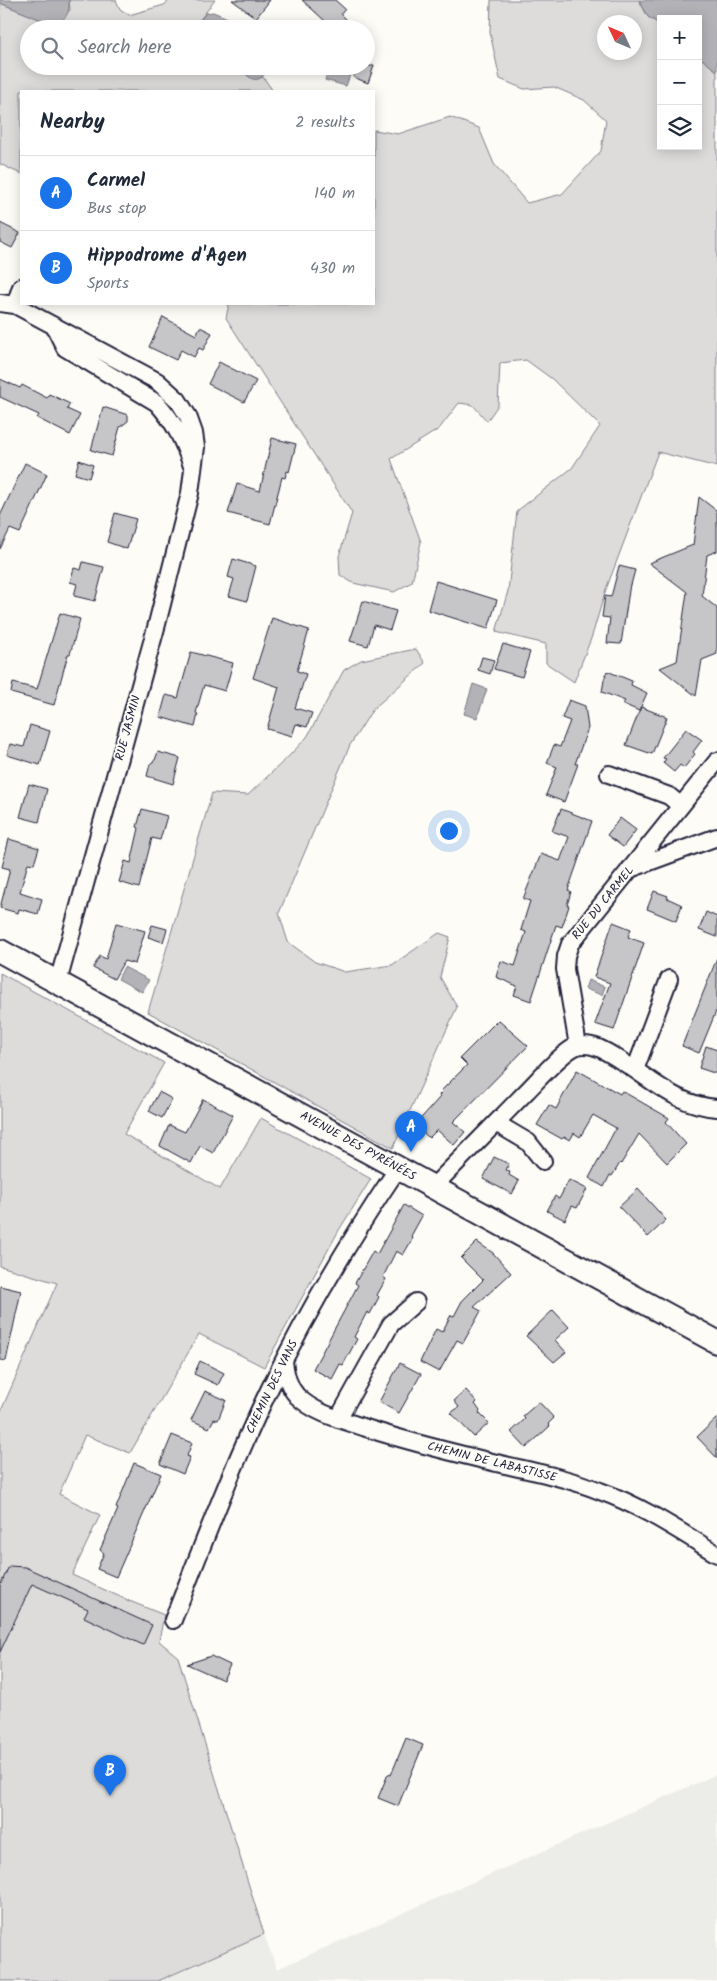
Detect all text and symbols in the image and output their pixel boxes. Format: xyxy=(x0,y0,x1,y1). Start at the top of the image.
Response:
north arrow xyxy=(597,15,642,60)
map controls xyxy=(657,15,702,150)
button: + xyxy=(657,15,702,60)
search box xyxy=(20,20,375,75)
text: Search here xyxy=(78,33,172,63)
icon: search xyxy=(38,34,66,62)
button: − xyxy=(657,60,702,105)
button: layers xyxy=(657,105,702,150)
text: Nearby xyxy=(40,106,105,139)
text: 2 results xyxy=(295,110,355,135)
text: Carmel xyxy=(87,166,145,196)
text: A xyxy=(51,181,61,206)
text: 140 m xyxy=(314,181,355,206)
text: Bus stop xyxy=(87,196,146,221)
text: Hippodrome d'Agen xyxy=(87,241,247,271)
text: B xyxy=(51,256,61,281)
text: 430 m xyxy=(310,256,355,281)
text: Sports xyxy=(87,271,129,296)
street label: RUE JASMIN xyxy=(110,693,146,763)
your location xyxy=(436,818,462,844)
street label: RUE DU CARMEL xyxy=(567,862,639,944)
street label: AVENUE DES PYRÉNÉES xyxy=(298,1108,418,1184)
pin: A xyxy=(395,1111,427,1152)
street label: CHEMIN DES VANS xyxy=(241,1336,303,1437)
street label: CHEMIN DE LABASTISSE xyxy=(425,1437,560,1488)
pin: B xyxy=(94,1755,126,1796)

